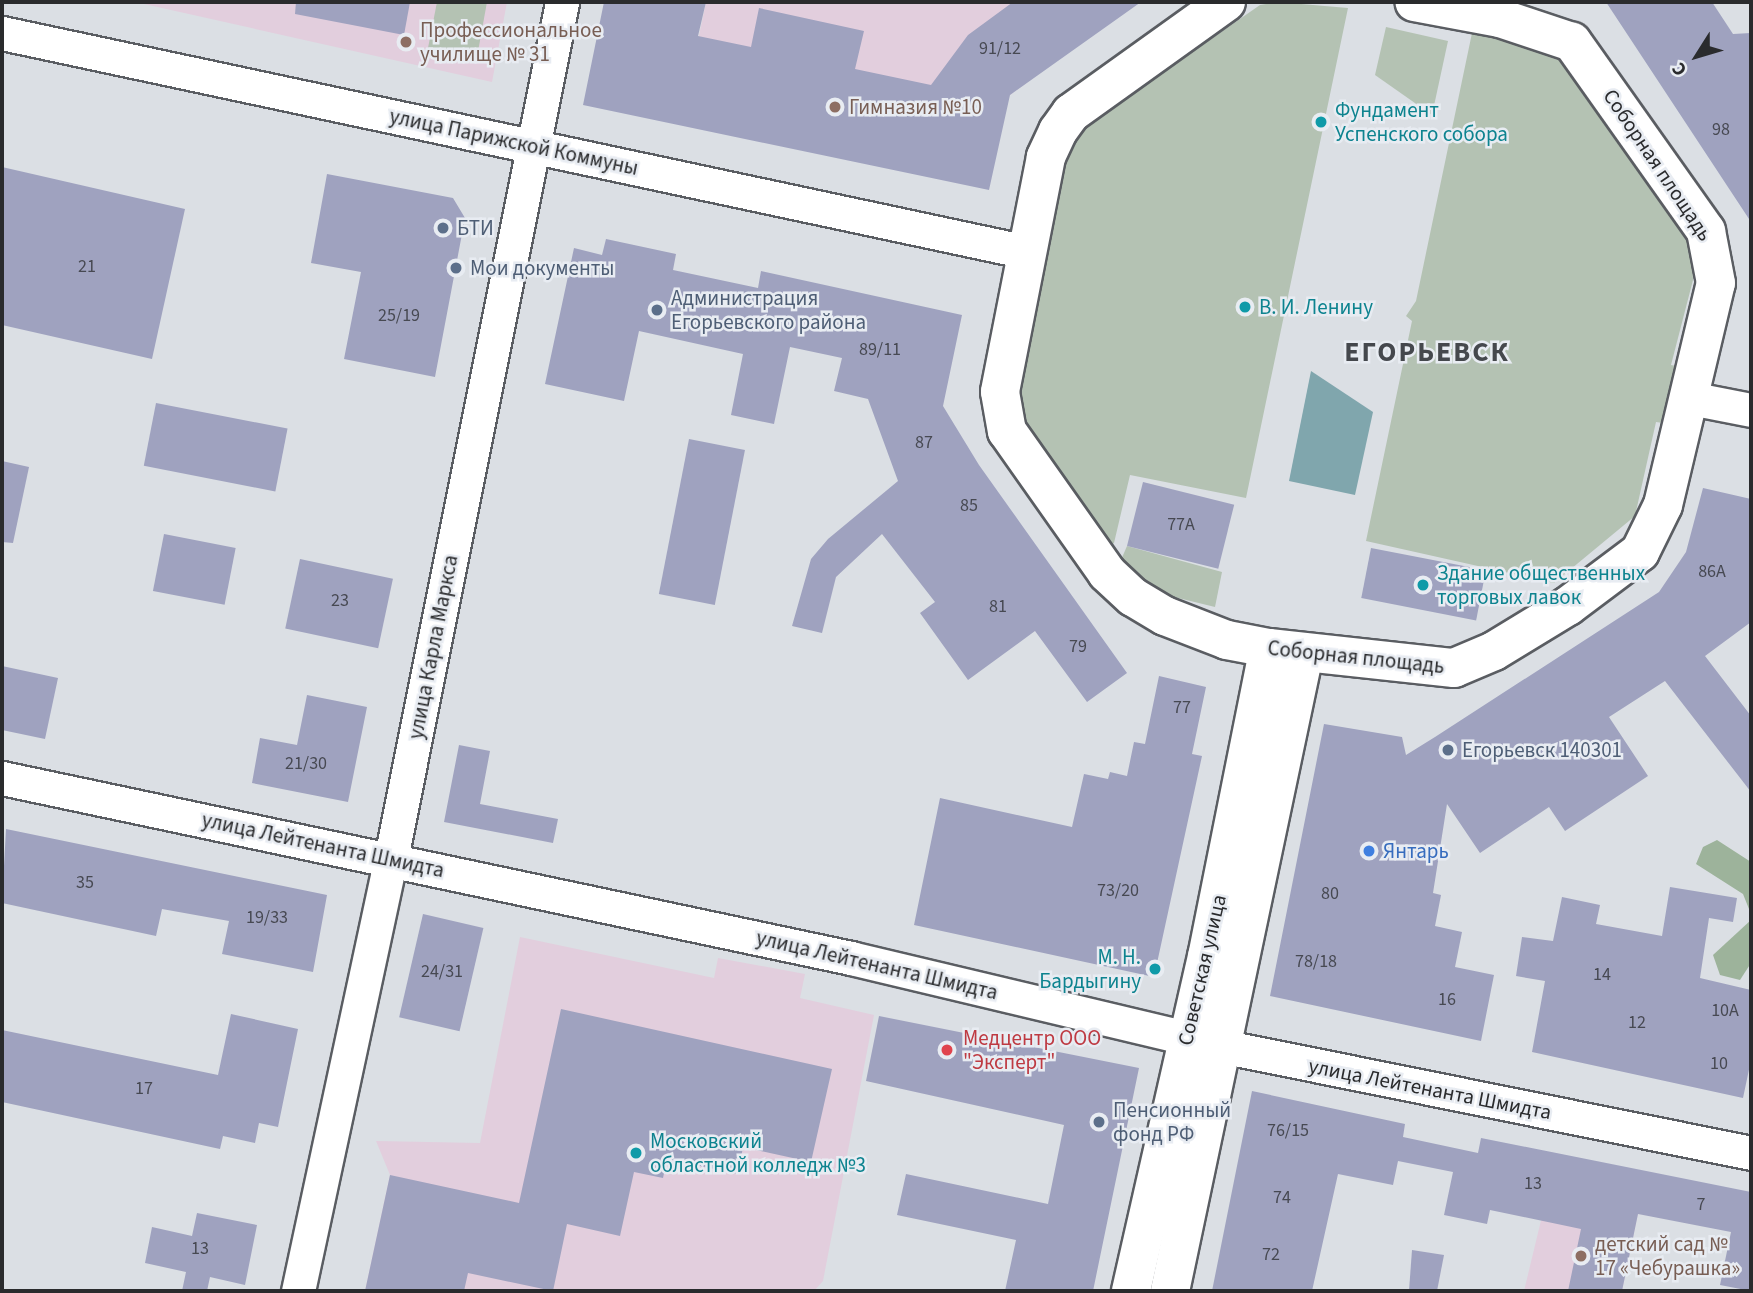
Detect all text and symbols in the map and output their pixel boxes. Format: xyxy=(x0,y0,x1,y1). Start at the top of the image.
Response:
place label: Профессиональное училище № 31 xyxy=(420,17,602,67)
north arrow xyxy=(1662,21,1732,91)
marker: Профессиональное училище № 31 xyxy=(398,34,414,50)
house number: 91/12 xyxy=(979,38,1021,60)
text: С xyxy=(1666,56,1694,81)
street label: Соборная площадь xyxy=(1598,84,1718,246)
place label: Гимназия №10 xyxy=(849,94,982,120)
place label: Фундамент Успенского собора xyxy=(1335,97,1508,147)
marker: Гимназия №10 xyxy=(827,99,843,115)
street label: улица Парижской Коммуны xyxy=(387,103,641,181)
marker: Фундамент Успенского собора xyxy=(1313,114,1329,130)
house number: 98 xyxy=(1712,119,1730,141)
place label: БТИ xyxy=(457,215,494,241)
marker: БТИ xyxy=(435,220,451,236)
place label: Мои документы xyxy=(470,255,615,281)
house number: 21 xyxy=(78,256,96,278)
marker: Мои документы xyxy=(448,260,464,276)
place label: Администрация Егорьевского района xyxy=(671,285,866,335)
place label: В. И. Ленину xyxy=(1259,294,1373,320)
marker: В. И. Ленину xyxy=(1237,299,1253,315)
marker: Администрация Егорьевского района xyxy=(649,302,665,318)
house number: 25/19 xyxy=(378,305,420,327)
district label: ЕГОРЬЕВСК xyxy=(1345,335,1509,369)
house number: 89/11 xyxy=(859,339,901,361)
house number: 87 xyxy=(915,432,933,454)
house number: 85 xyxy=(960,495,978,517)
house number: 77А xyxy=(1167,514,1195,536)
street label: улица Карла Маркса xyxy=(403,553,463,741)
place label: Здание общественных торговых лавок xyxy=(1437,560,1645,610)
house number: 86А xyxy=(1698,561,1726,583)
marker: Здание общественных торговых лавок xyxy=(1415,577,1431,593)
house number: 23 xyxy=(331,590,349,612)
house number: 81 xyxy=(989,596,1007,618)
street label: Соборная площадь xyxy=(1266,635,1446,679)
house number: 79 xyxy=(1069,636,1087,658)
house number: 77 xyxy=(1173,697,1191,719)
place label: Егорьевск 140301 xyxy=(1462,737,1622,763)
marker: Егорьевск 140301 xyxy=(1440,742,1456,758)
house number: 21/30 xyxy=(285,753,327,775)
street label: улица Лейтенанта Шмидта xyxy=(200,807,446,883)
place label: Янтарь xyxy=(1383,838,1449,864)
marker: Янтарь xyxy=(1361,843,1377,859)
house number: 35 xyxy=(76,872,94,894)
house number: 73/20 xyxy=(1097,880,1139,902)
house number: 80 xyxy=(1321,883,1339,905)
street label: Советская улица xyxy=(1172,892,1232,1048)
house number: 19/33 xyxy=(246,907,288,929)
street label: улица Лейтенанта Шмидта xyxy=(754,925,1000,1005)
place label: М. Н. Бардыгину xyxy=(1039,944,1141,994)
house number: 78/18 xyxy=(1295,951,1337,973)
house number: 24/31 xyxy=(421,961,463,983)
marker: М. Н. Бардыгину xyxy=(1147,961,1163,977)
house number: 14 xyxy=(1593,964,1611,986)
house number: 16 xyxy=(1438,989,1456,1011)
house number: 10А xyxy=(1711,1000,1739,1022)
house number: 12 xyxy=(1628,1012,1646,1034)
place label: Медцентр ООО "Эксперт" xyxy=(963,1025,1101,1075)
marker: Медцентр ООО "Эксперт" xyxy=(937,1040,957,1060)
street label: улица Лейтенанта Шмидта xyxy=(1306,1053,1554,1125)
house number: 10 xyxy=(1710,1053,1728,1075)
house number: 17 xyxy=(135,1078,153,1100)
place label: Пенсионный фонд РФ xyxy=(1113,1097,1231,1147)
marker: Пенсионный фонд РФ xyxy=(1091,1114,1107,1130)
house number: 76/15 xyxy=(1267,1120,1309,1142)
place label: Московский областной колледж №3 xyxy=(650,1128,866,1178)
marker: Московский областной колледж №3 xyxy=(628,1145,644,1161)
house number: 13 xyxy=(1524,1173,1542,1195)
house number: 74 xyxy=(1273,1187,1291,1209)
house number: 7 xyxy=(1697,1194,1705,1216)
place label: детский сад № 17 «Чебурашка» xyxy=(1595,1231,1740,1281)
house number: 13 xyxy=(191,1238,209,1260)
house number: 72 xyxy=(1262,1244,1280,1266)
marker: детский сад № 17 «Чебурашка» xyxy=(1573,1248,1589,1264)

